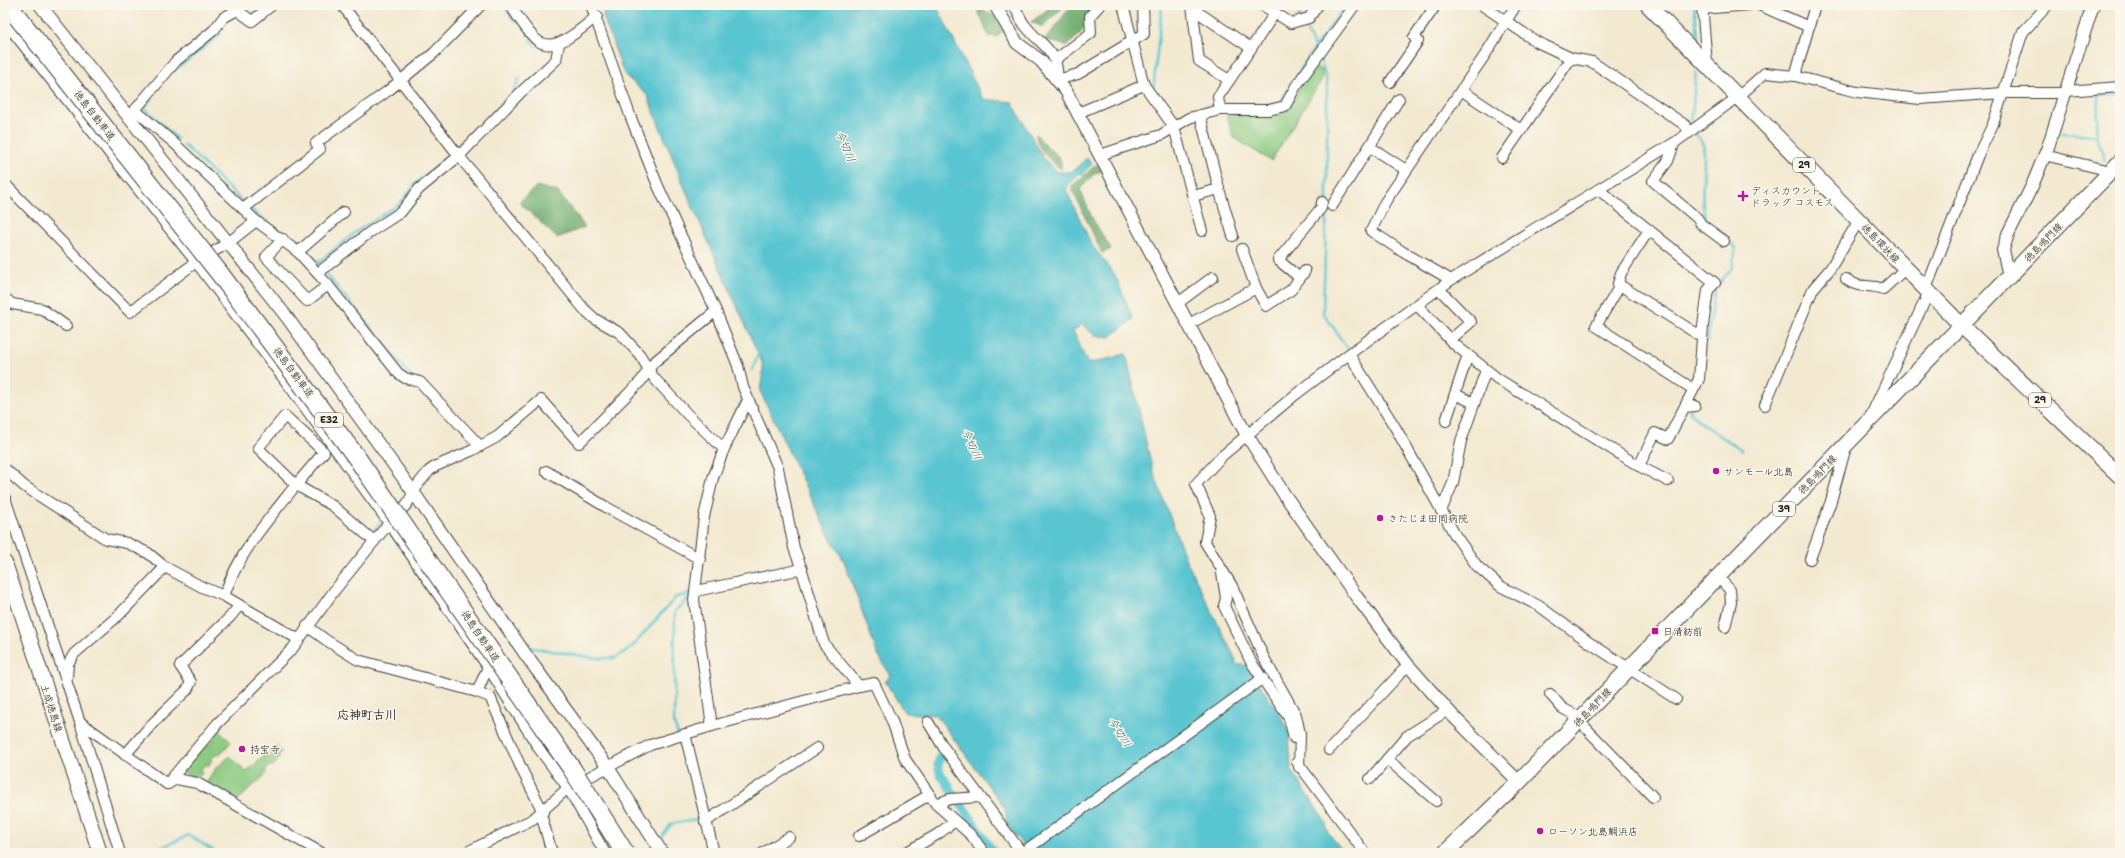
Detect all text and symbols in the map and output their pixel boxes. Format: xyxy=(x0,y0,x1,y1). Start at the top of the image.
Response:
street label: 徳島自動車道 xyxy=(71,88,118,143)
water label: 今切川 xyxy=(832,128,859,164)
road number: 29 xyxy=(1793,158,1815,172)
place label: ディスカウント ドラッグ コスモス xyxy=(1751,184,1834,209)
marker: ディスカウント ドラッグ コスモス xyxy=(1738,191,1748,201)
street label: 徳島鳴門線 xyxy=(2021,220,2065,265)
street label: 徳島環状線 xyxy=(1859,221,1903,266)
street label: 徳島自動車道 xyxy=(270,344,317,400)
road number: 29 xyxy=(2029,393,2051,407)
road number: E32 xyxy=(315,413,343,427)
water label: 今切川 xyxy=(958,426,985,462)
street label: 徳島鳴門線 xyxy=(1795,452,1839,497)
place label: サンモール北島 xyxy=(1724,465,1793,478)
marker: サンモール北島 xyxy=(1711,466,1721,476)
road number: 39 xyxy=(1773,502,1795,516)
place label: きたじま田岡病院 xyxy=(1388,512,1468,525)
marker: きたじま田岡病院 xyxy=(1375,513,1385,523)
street label: 徳島自動車道 xyxy=(458,608,503,665)
place label: 日清紡前 xyxy=(1663,625,1703,638)
marker: 日清紡前 xyxy=(1650,626,1660,636)
street label: 土成徳島線 xyxy=(38,682,65,734)
street label: 徳島鳴門線 xyxy=(1570,685,1614,730)
district label: 応神町古川 xyxy=(337,707,397,723)
water label: 今切川 xyxy=(1104,714,1135,750)
place label: 持宝寺 xyxy=(250,743,280,756)
marker: 持宝寺 xyxy=(237,744,247,754)
place label: ローソン北島鯛浜店 xyxy=(1548,825,1638,838)
marker: ローソン北島鯛浜店 xyxy=(1535,826,1545,836)

